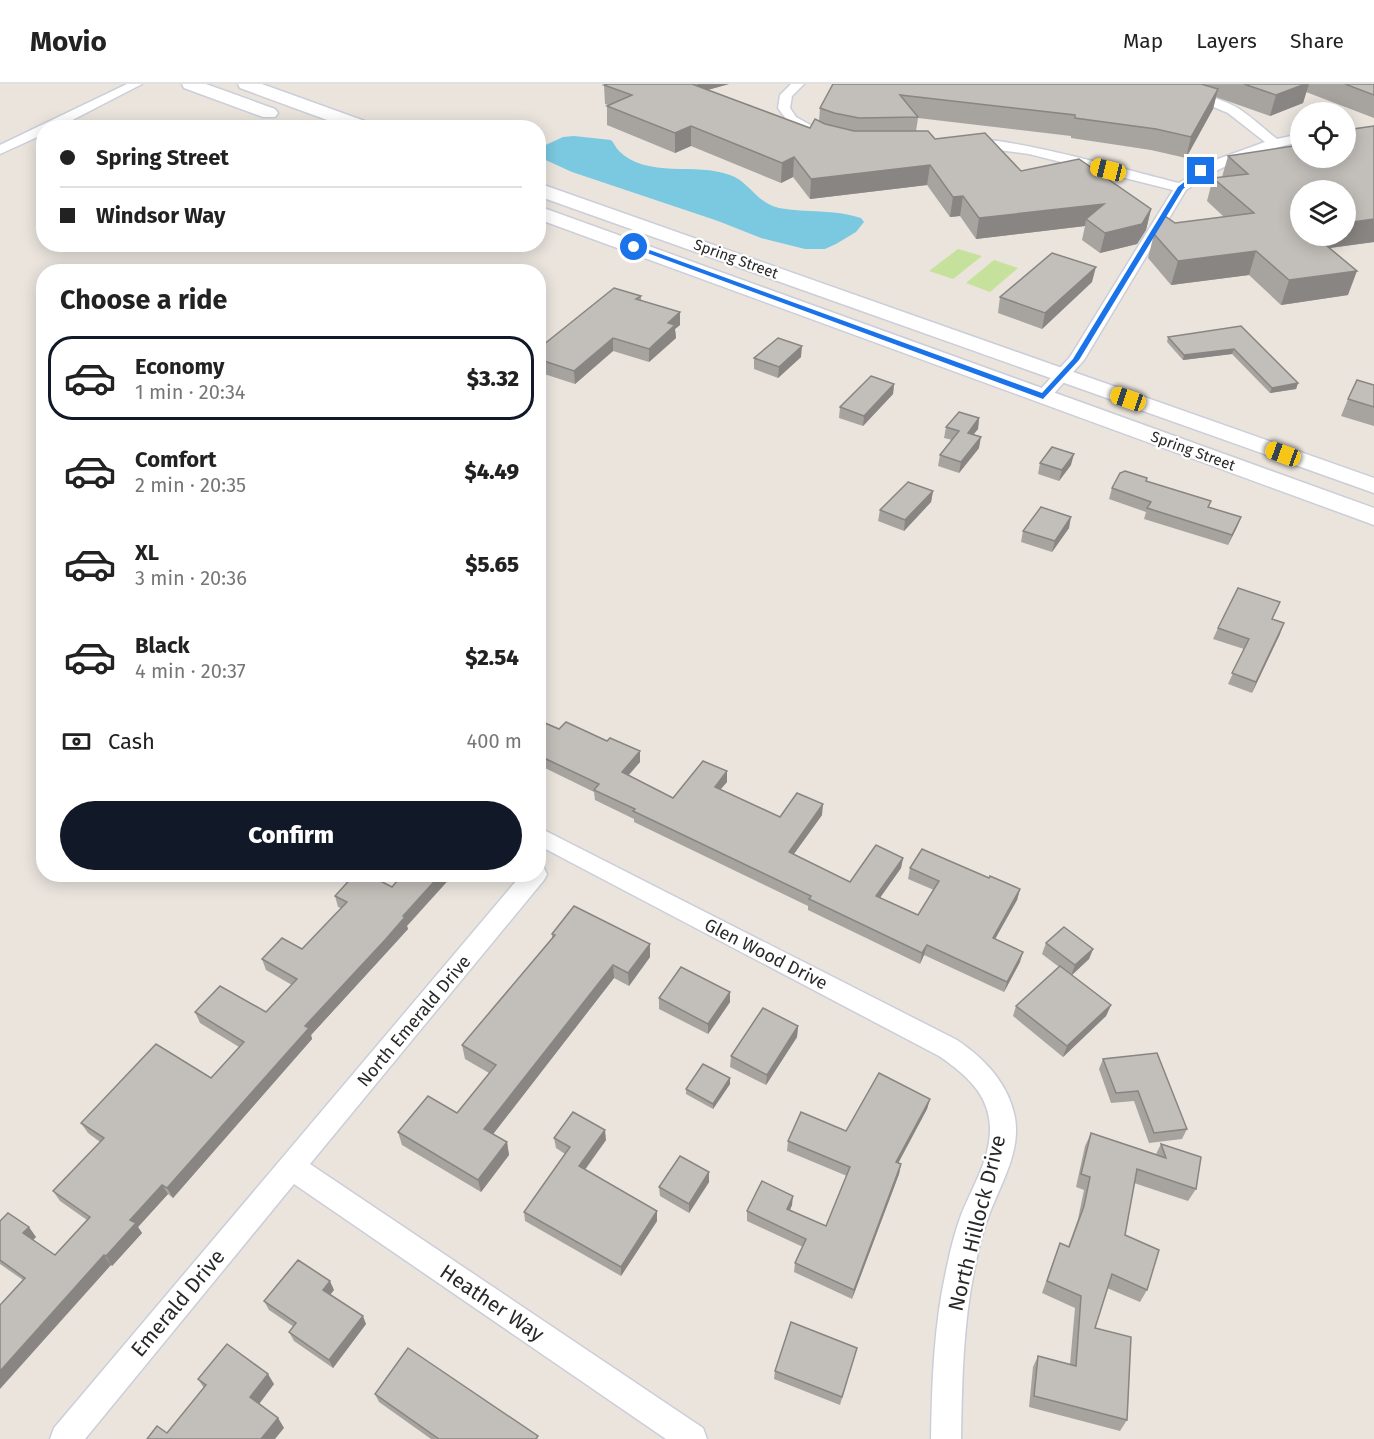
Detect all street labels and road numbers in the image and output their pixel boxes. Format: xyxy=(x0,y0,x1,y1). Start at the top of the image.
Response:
street label: Spring Street xyxy=(691,235,781,283)
street label: Spring Street xyxy=(1148,427,1238,475)
street label: Glen Wood Drive xyxy=(701,914,831,994)
street label: North Emerald Drive xyxy=(353,951,475,1091)
street label: North Hillock Drive xyxy=(943,1132,1011,1314)
street label: Emerald Drive xyxy=(125,1244,231,1362)
street label: Heather Way xyxy=(435,1259,550,1348)

